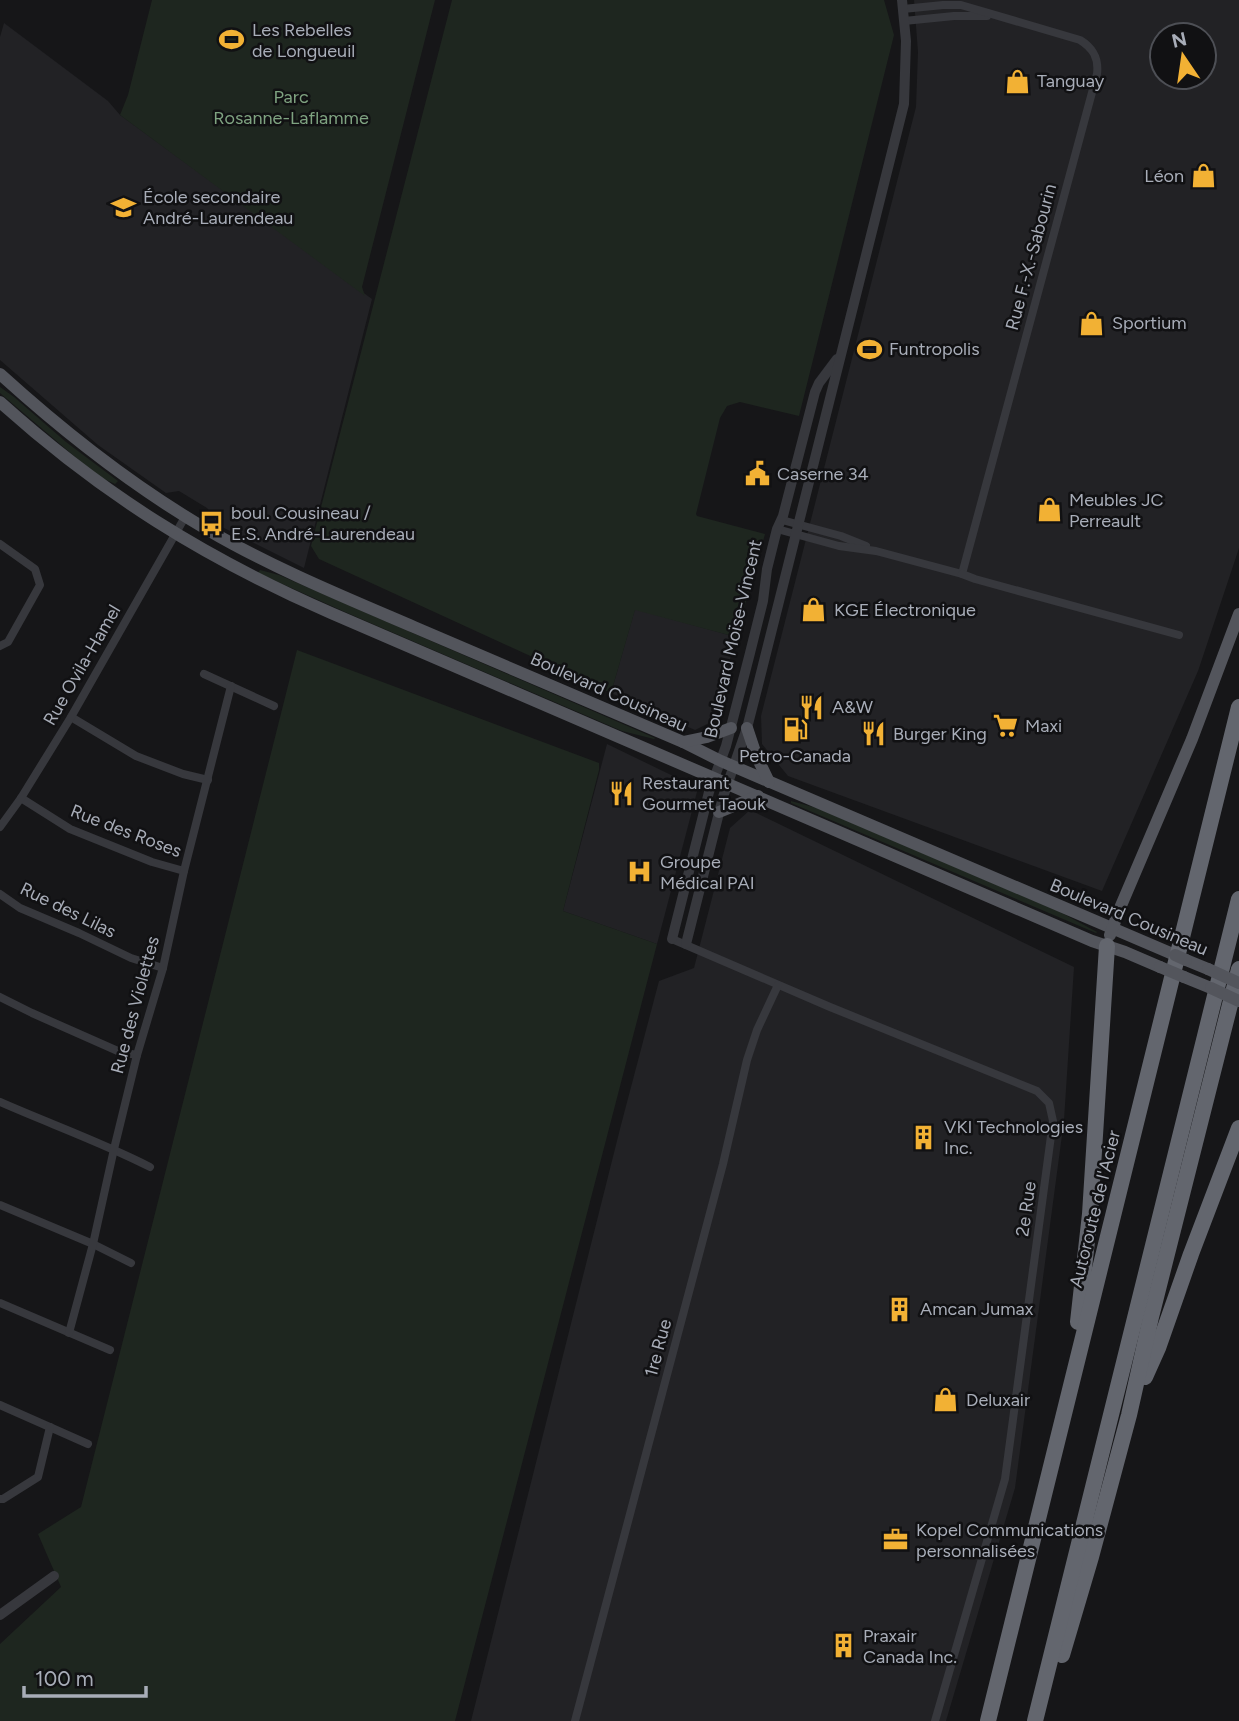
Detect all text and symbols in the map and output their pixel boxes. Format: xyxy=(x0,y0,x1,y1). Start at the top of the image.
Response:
place label: Les Rebelles de Longueuil xyxy=(252,19,355,62)
north arrow xyxy=(1148,21,1218,91)
sports icon: Les Rebelles de Longueuil xyxy=(218,26,246,54)
text: N xyxy=(1170,27,1189,53)
shop icon: Tanguay xyxy=(1003,67,1031,95)
place label: Tanguay xyxy=(1037,70,1105,92)
park label: Parc Rosanne-Laflamme xyxy=(213,86,369,129)
shop icon: Léon xyxy=(1190,162,1218,190)
place label: Léon xyxy=(1144,165,1184,187)
street label: Rue F.-X.-Sabourin xyxy=(1001,181,1061,333)
place label: École secondaire André-Laurendeau xyxy=(143,186,293,229)
school or university icon: École secondaire André-Laurendeau xyxy=(109,193,137,221)
shop icon: Sportium xyxy=(1078,309,1106,337)
place label: Sportium xyxy=(1112,312,1187,334)
sports icon: Funtropolis xyxy=(855,335,883,363)
place label: Funtropolis xyxy=(889,338,980,360)
public building icon: Caserne 34 xyxy=(743,460,771,488)
place label: Caserne 34 xyxy=(777,463,869,485)
place label: Meubles JC Perreault xyxy=(1069,489,1164,532)
shop icon: Meubles JC Perreault xyxy=(1035,496,1063,524)
place label: boul. Cousineau / E.S. André-Laurendeau xyxy=(231,502,415,545)
bus stop icon: boul. Cousineau / E.S. André-Laurendeau xyxy=(197,509,225,537)
street label: Boulevard Moïse-Vincent xyxy=(699,537,767,740)
shop icon: KGE Électronique xyxy=(800,596,828,624)
place label: KGE Électronique xyxy=(834,599,976,621)
street label: Rue Ovila-Hamel xyxy=(39,601,125,729)
street label: Boulevard Cousineau xyxy=(527,647,691,737)
restaurant icon: A&W xyxy=(798,693,826,721)
place label: A&W xyxy=(832,696,874,718)
supermarket icon: Maxi xyxy=(991,712,1019,740)
fuel station icon: Petro-Canada xyxy=(781,715,809,743)
place label: Maxi xyxy=(1025,715,1062,737)
restaurant icon: Burger King xyxy=(859,720,887,748)
place label: Burger King xyxy=(893,723,987,745)
place label: Petro-Canada xyxy=(739,745,851,767)
place label: Restaurant Gourmet Taouk xyxy=(642,772,766,815)
restaurant icon: Restaurant Gourmet Taouk xyxy=(608,779,636,807)
street label: Rue des Roses xyxy=(67,800,185,862)
place label: Groupe Médical PAI xyxy=(660,851,755,894)
hospital icon: Groupe Médical PAI xyxy=(626,858,654,886)
street label: Boulevard Cousineau xyxy=(1047,874,1211,960)
street label: Rue des Lilas xyxy=(17,877,119,943)
street label: Rue des Violettes xyxy=(106,934,164,1076)
place label: VKI Technologies Inc. xyxy=(944,1116,1083,1159)
building icon: VKI Technologies Inc. xyxy=(910,1123,938,1151)
street label: Autoroute de l'Acier xyxy=(1065,1128,1125,1290)
street label: 2e Rue xyxy=(1011,1180,1041,1238)
building icon: Amcan Jumax xyxy=(886,1295,914,1323)
place label: Amcan Jumax xyxy=(920,1298,1034,1320)
street label: 1re Rue xyxy=(640,1317,676,1379)
shop icon: Deluxair xyxy=(932,1386,960,1414)
place label: Deluxair xyxy=(966,1389,1030,1411)
place label: Kopel Communications personnalisées xyxy=(916,1519,1103,1562)
office icon: Kopel Communications personnalisées xyxy=(882,1526,910,1554)
place label: Praxair Canada Inc. xyxy=(863,1625,957,1668)
building icon: Praxair Canada Inc. xyxy=(829,1632,857,1660)
scale bar xyxy=(24,1654,147,1698)
text: 100 m xyxy=(35,1666,94,1691)

